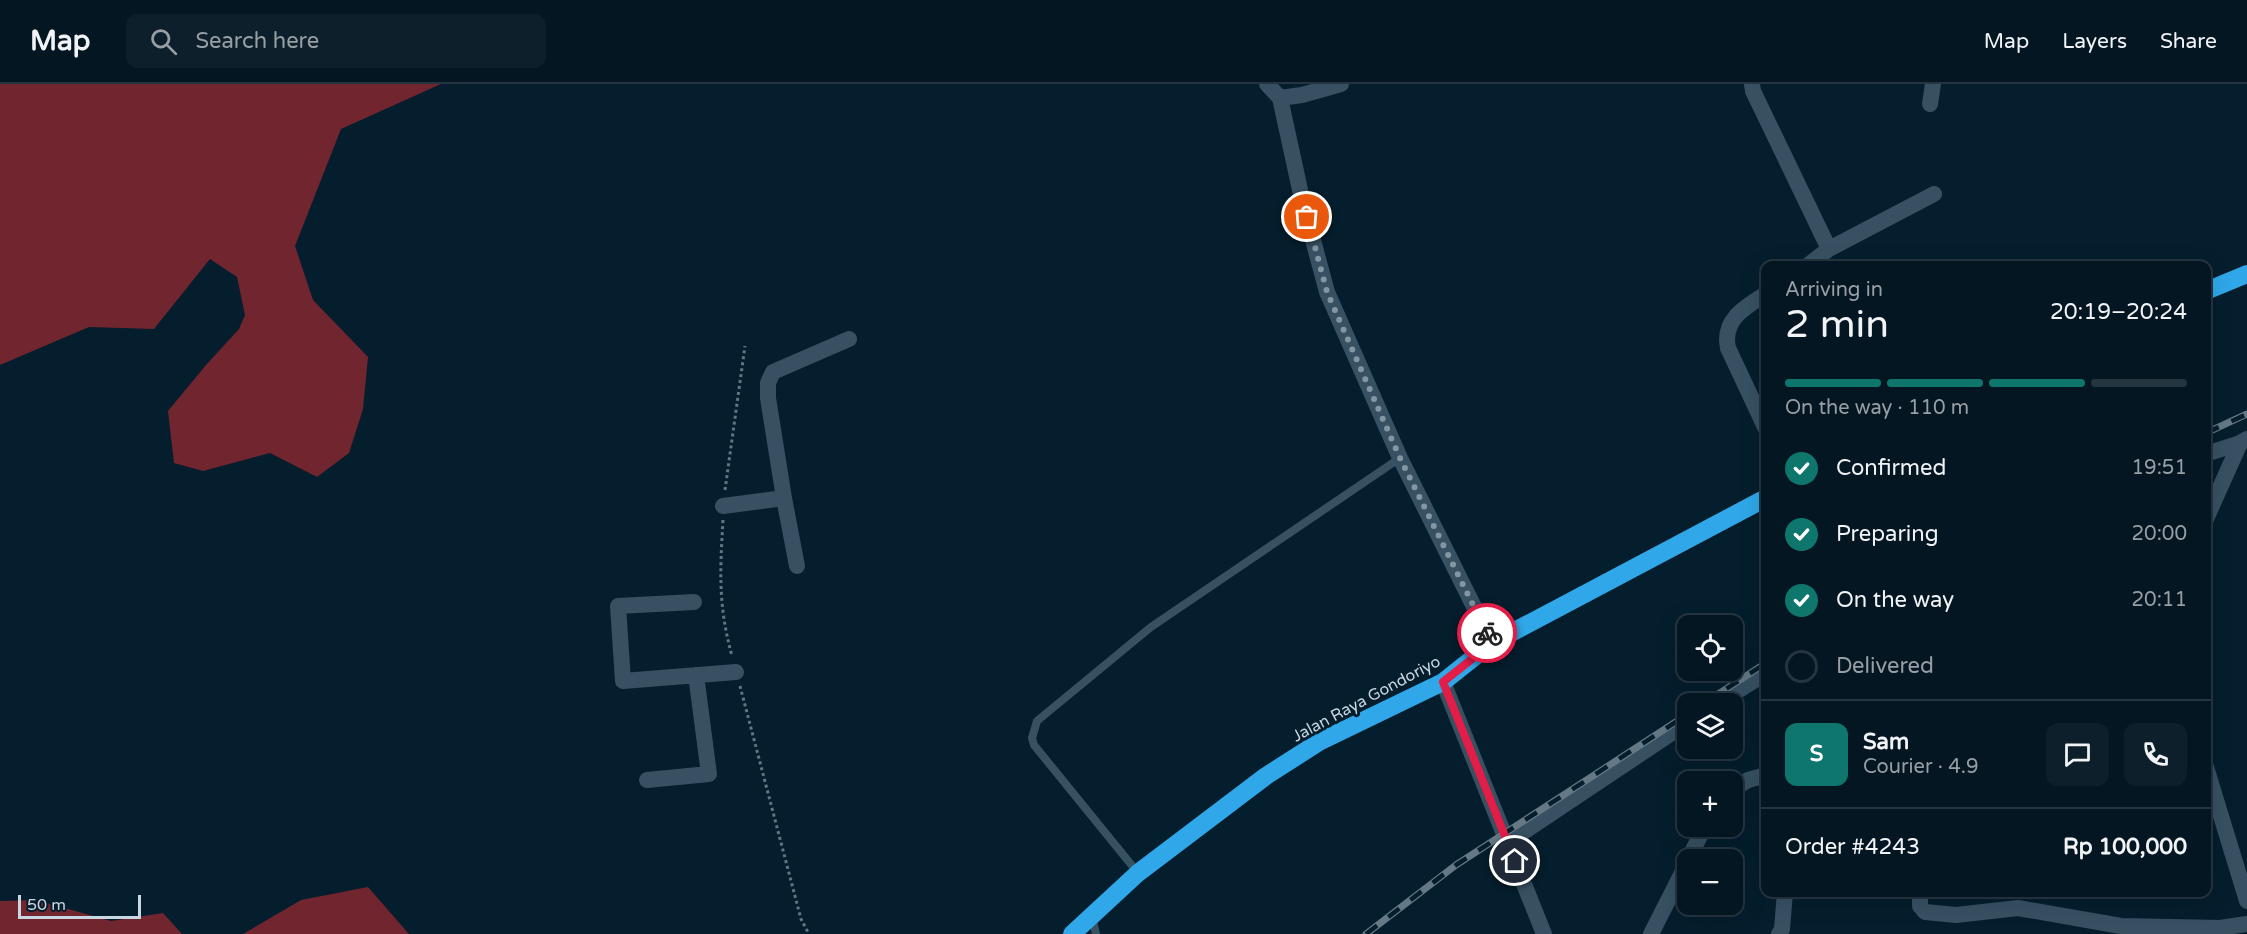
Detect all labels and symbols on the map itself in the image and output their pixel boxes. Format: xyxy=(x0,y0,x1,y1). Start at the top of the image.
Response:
pin xyxy=(1281,191,1332,242)
courier xyxy=(1457,603,1517,663)
street label: Jalan Raya Gondoriyo xyxy=(1289,651,1444,746)
pin xyxy=(1489,835,1540,886)
scale bar xyxy=(18,892,141,920)

